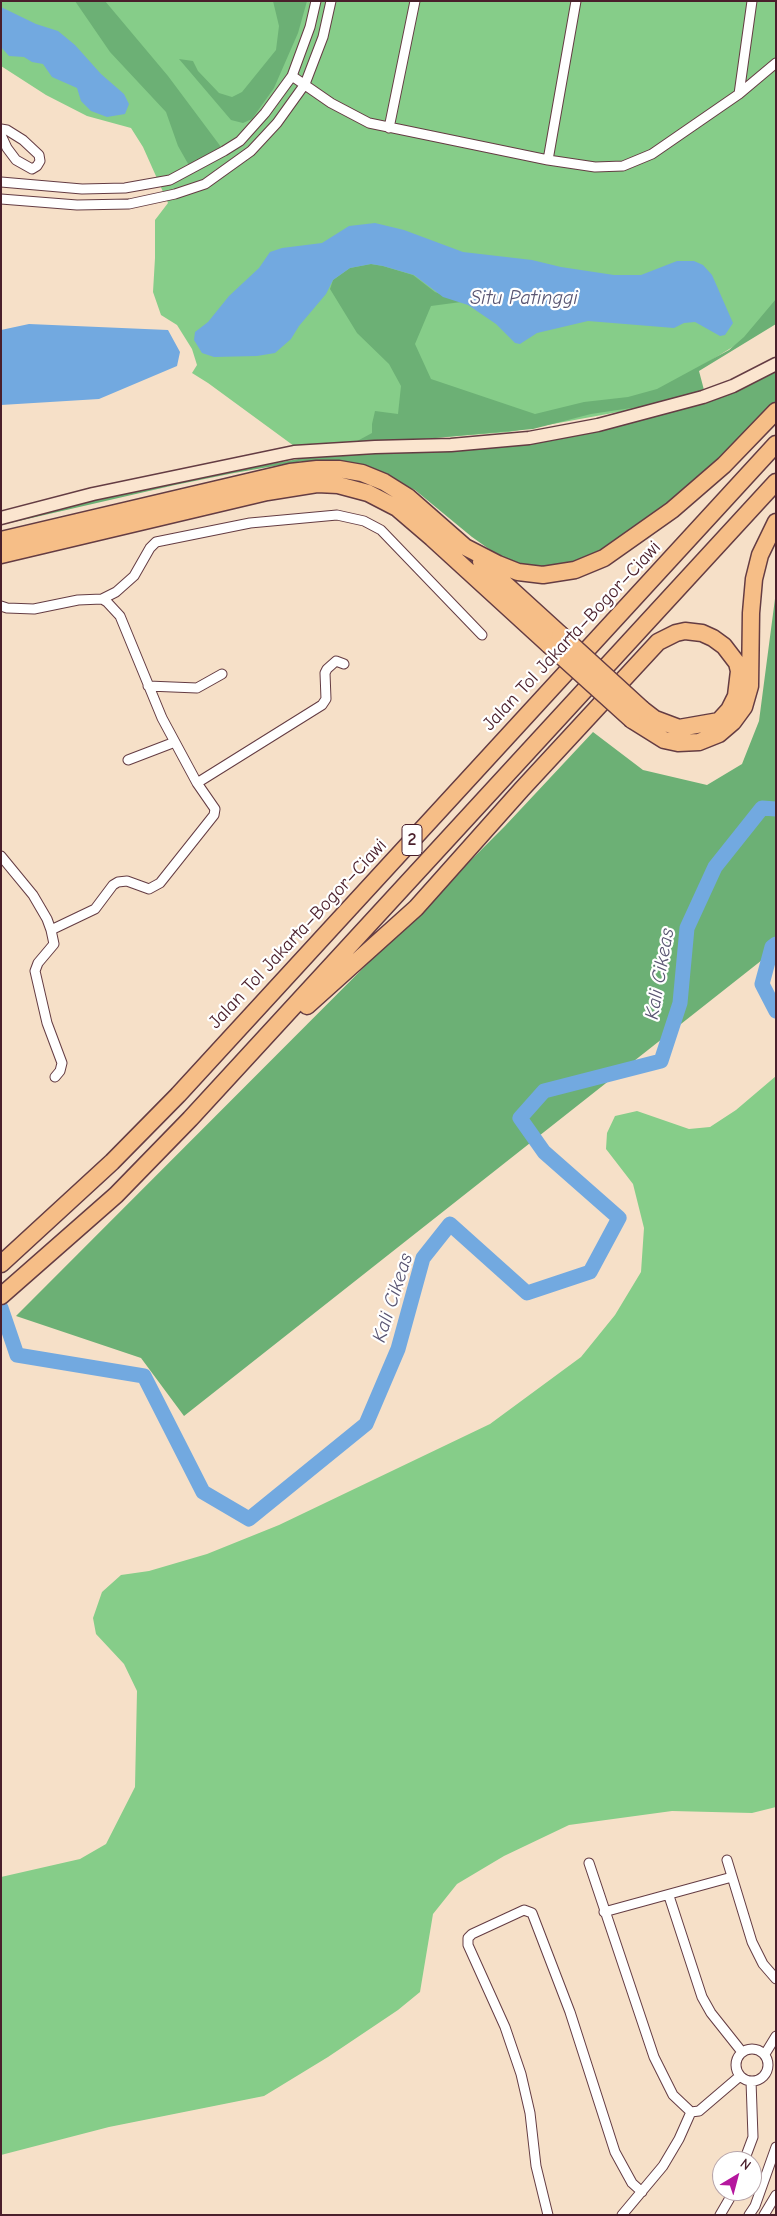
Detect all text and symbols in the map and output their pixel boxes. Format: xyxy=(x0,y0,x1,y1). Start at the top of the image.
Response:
water label: Situ Patinggi xyxy=(470,286,578,310)
street label: Jalan Tol Jakarta–Bogor–Ciawi xyxy=(478,536,666,736)
road number: 2 xyxy=(402,824,422,856)
street label: Jalan Tol Jakarta–Bogor–Ciawi xyxy=(204,834,392,1034)
water label: Kali Cikeas xyxy=(640,927,680,1021)
water label: Kali Cikeas xyxy=(367,1250,419,1346)
north arrow xyxy=(712,2151,762,2201)
text: N xyxy=(737,2155,754,2174)

